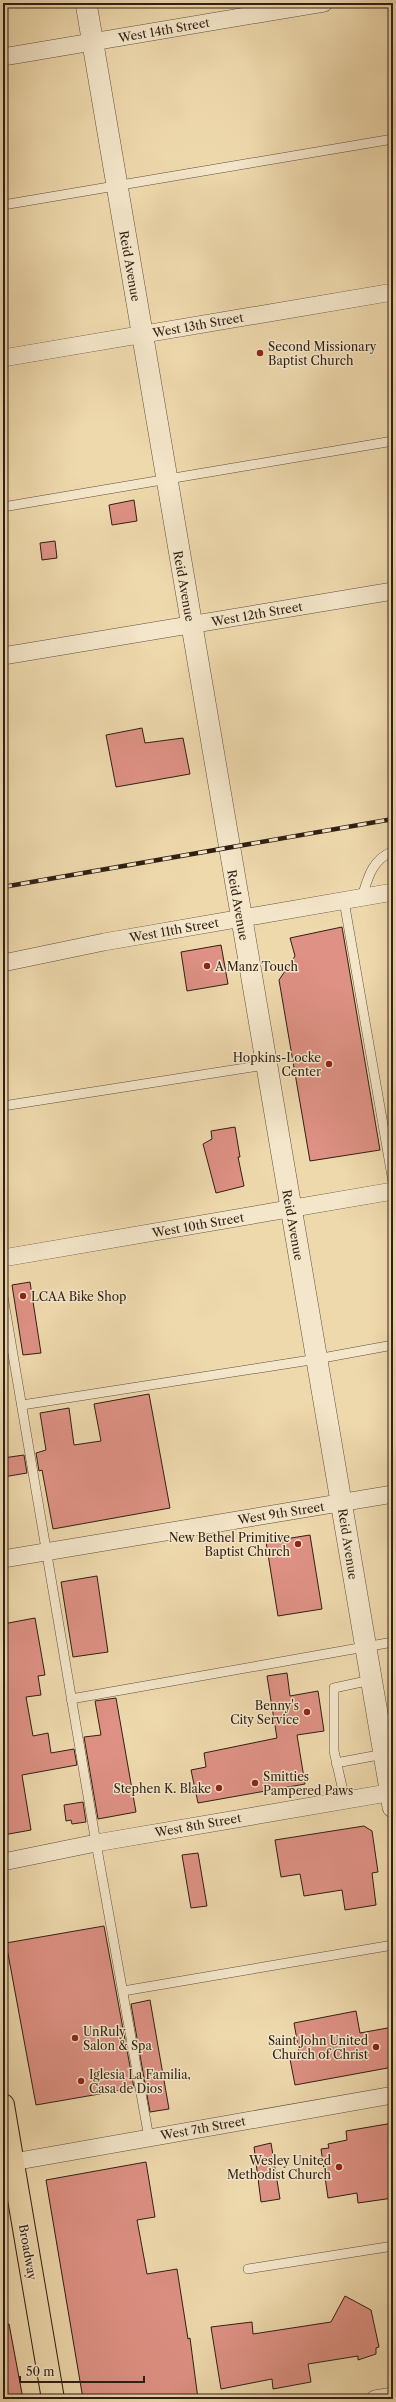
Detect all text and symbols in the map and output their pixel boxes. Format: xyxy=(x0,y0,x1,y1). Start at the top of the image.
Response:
street label: West 14th Street xyxy=(116,14,212,46)
street label: Reid Avenue xyxy=(116,229,144,303)
street label: West 13th Street xyxy=(150,309,245,341)
place label: Second Missionary Baptist Church xyxy=(268,339,377,368)
marker: Second Missionary Baptist Church xyxy=(255,348,265,358)
street label: Reid Avenue xyxy=(170,549,198,623)
street label: West 12th Street xyxy=(209,598,305,630)
street label: Reid Avenue xyxy=(224,868,252,942)
street label: West 11th Street xyxy=(127,915,221,945)
place label: A Manz Touch xyxy=(214,959,298,974)
marker: A Manz Touch xyxy=(202,961,212,971)
place label: Hopkins-Locke Center xyxy=(233,1050,321,1079)
marker: Hopkins-Locke Center xyxy=(324,1059,334,1069)
street label: Reid Avenue xyxy=(279,1188,307,1262)
street label: West 10th Street xyxy=(150,1209,246,1241)
place label: LCAA Bike Shop xyxy=(31,1289,126,1304)
marker: LCAA Bike Shop xyxy=(18,1291,28,1301)
street label: West 9th Street xyxy=(236,1499,326,1527)
street label: Reid Avenue xyxy=(335,1507,361,1581)
place label: New Bethel Primitive Baptist Church xyxy=(169,1530,290,1559)
marker: New Bethel Primitive Baptist Church xyxy=(293,1539,303,1549)
place label: Benny's City Service xyxy=(230,1698,299,1727)
marker: Benny's City Service xyxy=(302,1707,312,1717)
place label: Smitties Pampered Paws xyxy=(263,1769,353,1798)
marker: Smitties Pampered Paws xyxy=(250,1778,260,1788)
place label: Stephen K. Blake xyxy=(113,1781,211,1796)
marker: Stephen K. Blake xyxy=(214,1783,224,1793)
street label: West 8th Street xyxy=(153,1810,243,1840)
place label: UnRuly Salon & Spa xyxy=(83,2024,152,2053)
marker: UnRuly Salon & Spa xyxy=(70,2033,80,2043)
place label: Saint John United Church of Christ xyxy=(268,2033,369,2062)
marker: Saint John United Church of Christ xyxy=(371,2042,381,2052)
place label: Iglesia La Familia, Casa de Dios xyxy=(89,2067,191,2096)
marker: Iglesia La Familia, Casa de Dios xyxy=(76,2076,86,2086)
street label: West 7th Street xyxy=(158,2113,248,2143)
place label: Wesley United Methodist Church xyxy=(227,2153,332,2182)
marker: Wesley United Methodist Church xyxy=(334,2162,344,2172)
street label: Broadway xyxy=(16,2223,40,2281)
scale bar xyxy=(20,2358,144,2384)
text: 50 m xyxy=(26,2364,55,2379)

